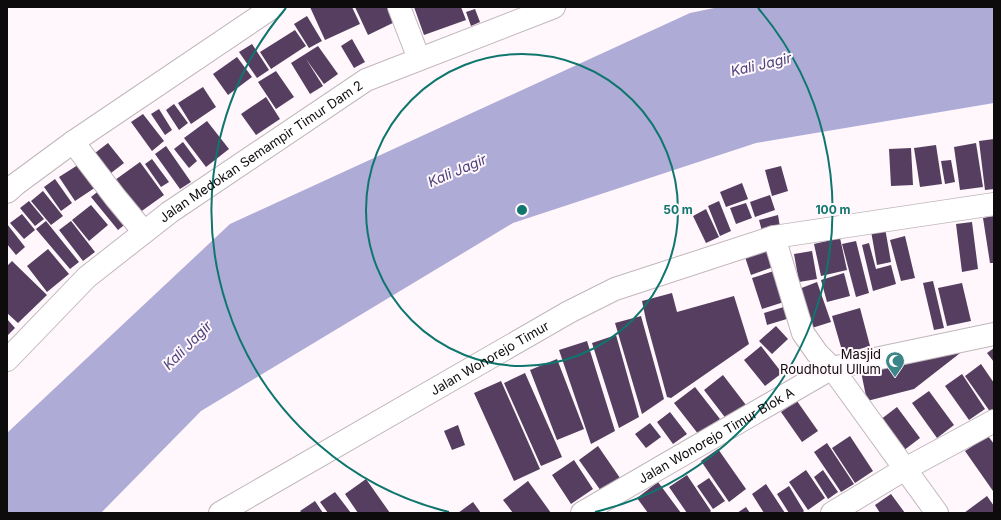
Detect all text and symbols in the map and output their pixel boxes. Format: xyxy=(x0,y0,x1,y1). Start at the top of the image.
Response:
water label: Kali Jagir xyxy=(729,49,794,79)
street label: Jalan Medokan Semampir Timur Dam 2 xyxy=(156,77,366,226)
water label: Kali Jagir xyxy=(425,150,490,190)
text: 50 m xyxy=(663,202,693,217)
text: 100 m xyxy=(815,202,851,217)
centre of rings xyxy=(515,203,529,217)
water label: Kali Jagir xyxy=(159,317,215,373)
street label: Jalan Wonorejo Timur xyxy=(427,317,552,398)
place label: Masjid Roudhotul Ullum xyxy=(780,346,881,377)
mosque icon: Masjid Roudhotul Ullum xyxy=(884,350,906,378)
street label: Jalan Wonorejo Timur Blok A xyxy=(635,384,797,487)

